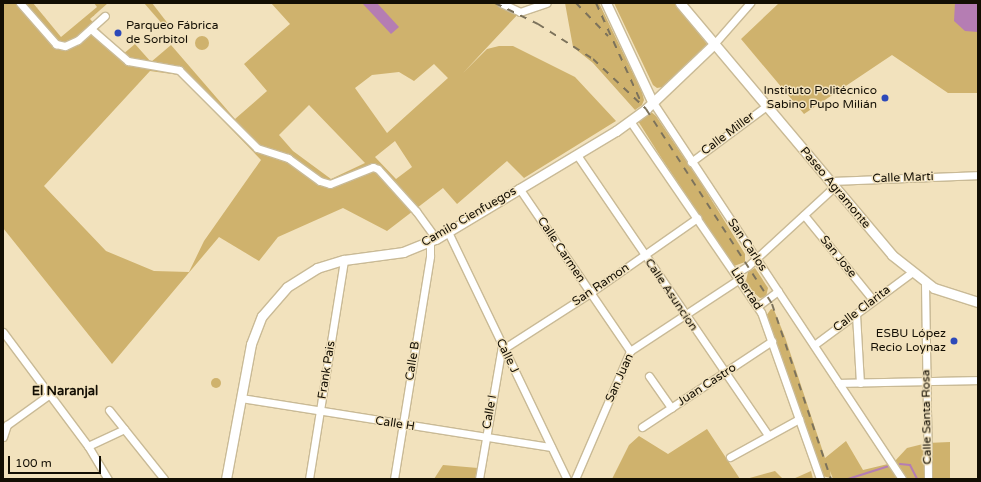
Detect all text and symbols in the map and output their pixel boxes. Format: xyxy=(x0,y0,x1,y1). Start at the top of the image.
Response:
place label: Parqueo Fábrica de Sorbitol xyxy=(126,19,218,47)
marker: Parqueo Fábrica de Sorbitol xyxy=(113,28,123,38)
place label: Instituto Politécnico Sabino Pupo Milián xyxy=(764,84,877,112)
marker: Instituto Politécnico Sabino Pupo Milián xyxy=(880,93,890,103)
street label: Calle Miller xyxy=(699,109,757,159)
street label: Paseo Agramonte xyxy=(797,144,873,232)
street label: Calle Marti xyxy=(872,170,934,186)
street label: Camilo Cienfuegos xyxy=(419,184,519,250)
street label: Calle Carmen xyxy=(534,215,588,285)
street label: San Carlos xyxy=(724,216,770,274)
street label: San Jose xyxy=(817,233,859,281)
street label: Calle Asuncion xyxy=(641,256,701,334)
street label: San Ramon xyxy=(570,261,632,309)
street label: Libertad xyxy=(727,265,765,313)
street label: Calle Clarita xyxy=(831,283,893,335)
place label: ESBU López Recio Loynaz xyxy=(870,327,946,355)
street label: Calle J xyxy=(493,336,521,376)
marker: ESBU López Recio Loynaz xyxy=(949,336,959,346)
street label: Frank Pais xyxy=(315,340,339,400)
street label: Calle B xyxy=(403,340,423,382)
street label: San Juan xyxy=(603,352,637,404)
street label: Juan Castro xyxy=(675,361,739,409)
street label: Calle Santa Rosa xyxy=(919,369,935,465)
district label: El Naranjal xyxy=(32,383,98,399)
street label: Calle I xyxy=(480,394,500,430)
street label: Calle H xyxy=(374,414,416,434)
scale bar xyxy=(10,448,103,474)
text: 100 m xyxy=(15,456,52,470)

